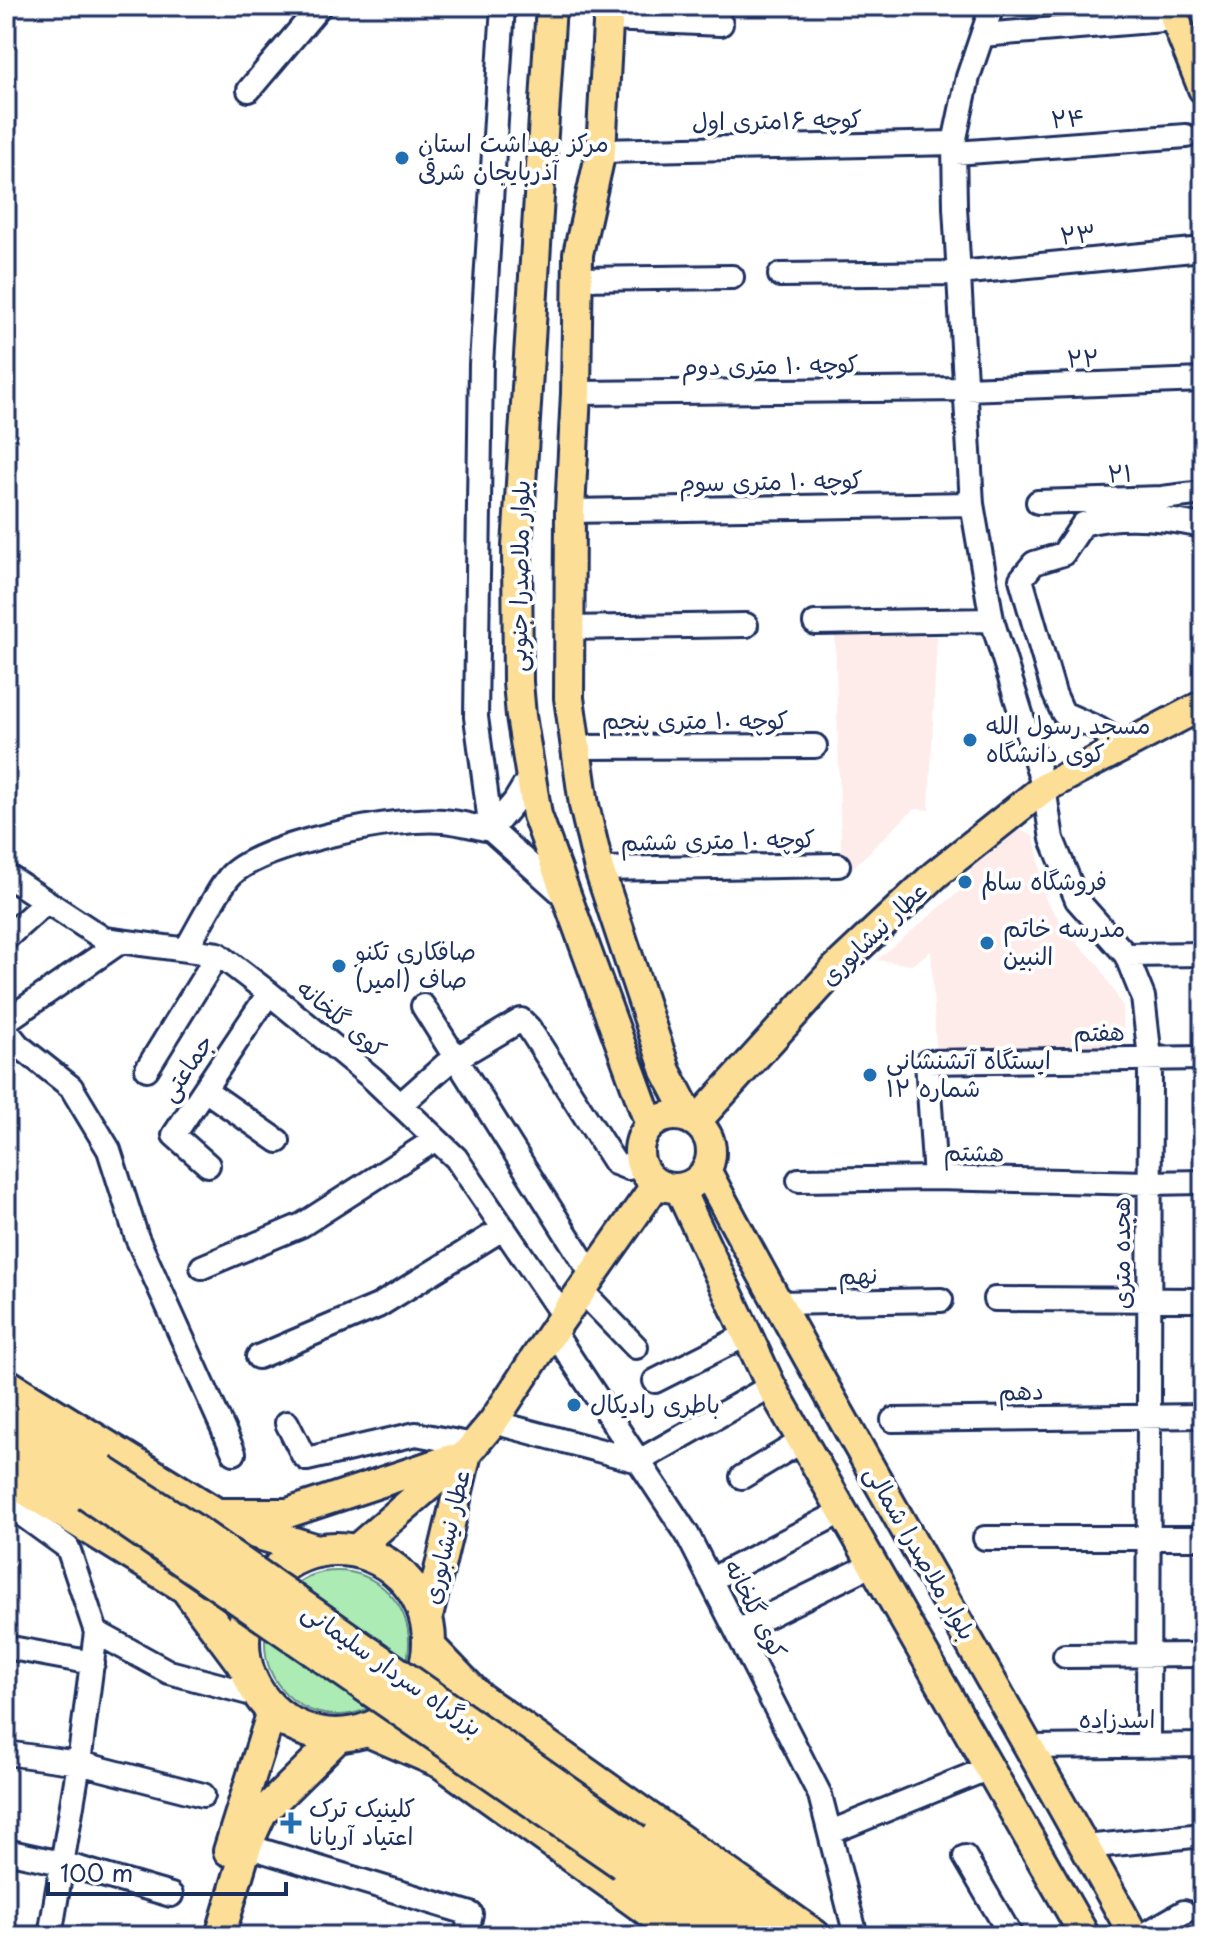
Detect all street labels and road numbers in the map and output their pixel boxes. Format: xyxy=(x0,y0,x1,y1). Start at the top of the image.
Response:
street label: ۲۴ xyxy=(1050,98,1086,136)
street label: کوچه ۱۶متری اول xyxy=(692,100,862,138)
street label: ۲۳ xyxy=(1058,213,1098,253)
street label: ۲۲ xyxy=(1066,338,1100,376)
street label: کوچه ۱۰ متری دوم xyxy=(681,344,859,387)
street label: ۲۱ xyxy=(1107,454,1133,490)
street label: کوچه ۱۰ متری سوم xyxy=(679,460,863,502)
street label: بلوار ملاصدرا جنوبی xyxy=(498,480,538,672)
street label: کوچه ۱۰ متری پنجم xyxy=(602,701,788,739)
street label: کوچه ۱۰ متری ششم xyxy=(620,819,816,861)
street label: عطار نیشابوری xyxy=(811,872,935,993)
street label: کوی گلخانه xyxy=(289,969,395,1066)
street label: هفتم xyxy=(1073,1013,1125,1051)
street label: جماعتی xyxy=(150,1026,221,1108)
street label: هشتم xyxy=(943,1132,1005,1172)
street label: هجده متری xyxy=(1102,1197,1138,1309)
street label: نهم xyxy=(838,1256,878,1294)
street label: دهم xyxy=(998,1372,1044,1410)
street label: بلوار ملاصدرا شمالی xyxy=(857,1458,986,1646)
street label: عطار نیشابوری xyxy=(412,1466,478,1608)
street label: کوی گلخانه xyxy=(716,1552,797,1664)
street label: بزرگراه سردار سلیمانی xyxy=(296,1593,491,1744)
street label: اسدزاده xyxy=(1079,1700,1155,1736)

